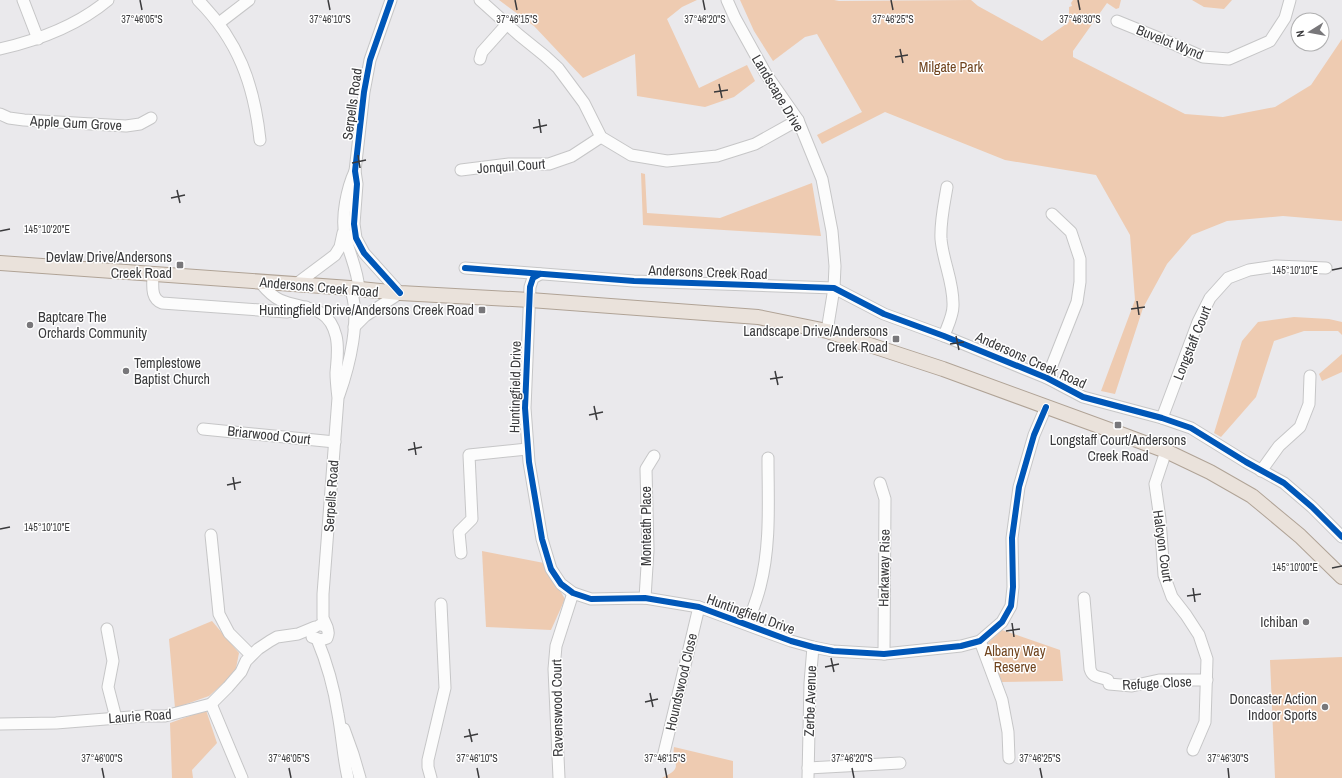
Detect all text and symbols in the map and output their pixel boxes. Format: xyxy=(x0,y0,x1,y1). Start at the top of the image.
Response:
north arrow xyxy=(1290,12,1330,52)
text: 37°46'05"S xyxy=(121,13,163,26)
text: 37°46'10"S xyxy=(309,13,351,26)
text: 37°46'15"S xyxy=(496,13,538,26)
text: 37°46'20"S xyxy=(684,13,726,26)
text: 37°46'25"S xyxy=(872,13,914,26)
text: 37°46'30"S xyxy=(1059,13,1101,26)
street label: Buvelot Wynd xyxy=(1134,20,1206,64)
text: N xyxy=(1293,29,1308,38)
street label: Landscape Drive xyxy=(748,51,808,135)
park label: Milgate Park xyxy=(919,58,983,76)
street label: Serpells Road xyxy=(338,67,366,141)
street label: Apple Gum Grove xyxy=(29,112,122,134)
street label: Jonquil Court xyxy=(476,155,546,177)
text: 145°10'20"E xyxy=(24,223,70,236)
place label: Devlaw Drive/Andersons Creek Road xyxy=(46,248,172,282)
marker: Devlaw Drive/Andersons Creek Road xyxy=(175,260,185,270)
street label: Andersons Creek Road xyxy=(647,261,768,283)
text: 145°10'10"E xyxy=(1272,264,1318,277)
street label: Andersons Creek Road xyxy=(258,273,379,301)
place label: Huntingfield Drive/Andersons Creek Road xyxy=(259,301,474,319)
street label: Longstaff Court xyxy=(1169,303,1215,383)
marker: Huntingfield Drive/Andersons Creek Road xyxy=(477,305,487,315)
place label: Baptcare The Orchards Community xyxy=(38,308,147,342)
marker: Baptcare The Orchards Community xyxy=(25,320,35,330)
place label: Landscape Drive/Andersons Creek Road xyxy=(743,322,888,356)
street label: Andersons Creek Road xyxy=(972,327,1089,392)
marker: Landscape Drive/Andersons Creek Road xyxy=(891,334,901,344)
street label: Huntingfield Drive xyxy=(505,341,525,433)
place label: Templestowe Baptist Church xyxy=(134,354,210,388)
marker: Templestowe Baptist Church xyxy=(121,366,131,376)
marker: Longstaff Court/Andersons Creek Road xyxy=(1113,420,1123,430)
street label: Briarwood Court xyxy=(226,422,312,448)
place label: Longstaff Court/Andersons Creek Road xyxy=(1050,431,1186,465)
street label: Serpells Road xyxy=(320,459,342,533)
street label: Monteath Place xyxy=(637,486,655,566)
street label: Halcyon Court xyxy=(1149,509,1177,583)
text: 145°10'10"E xyxy=(24,521,70,534)
street label: Harkaway Rise xyxy=(874,529,894,607)
text: 145°10'00"E xyxy=(1272,561,1318,574)
street label: Huntingfield Drive xyxy=(704,590,798,638)
place label: Ichiban xyxy=(1260,613,1298,631)
marker: Ichiban xyxy=(1301,617,1311,627)
street label: Houndswood Close xyxy=(661,631,701,733)
park label: Albany Way Reserve xyxy=(984,642,1046,676)
street label: Ravenswood Court xyxy=(547,659,567,757)
street label: Zerbe Avenue xyxy=(800,665,820,737)
street label: Refuge Close xyxy=(1122,672,1192,694)
place label: Doncaster Action Indoor Sports xyxy=(1230,690,1317,724)
marker: Doncaster Action Indoor Sports xyxy=(1320,702,1330,712)
street label: Laurie Road xyxy=(108,705,172,727)
text: 37°46'00"S xyxy=(81,752,123,765)
text: 37°46'05"S xyxy=(268,752,310,765)
text: 37°46'10"S xyxy=(456,752,498,765)
text: 37°46'15"S xyxy=(644,752,686,765)
text: 37°46'20"S xyxy=(831,752,873,765)
text: 37°46'25"S xyxy=(1019,752,1061,765)
text: 37°46'30"S xyxy=(1207,752,1249,765)

